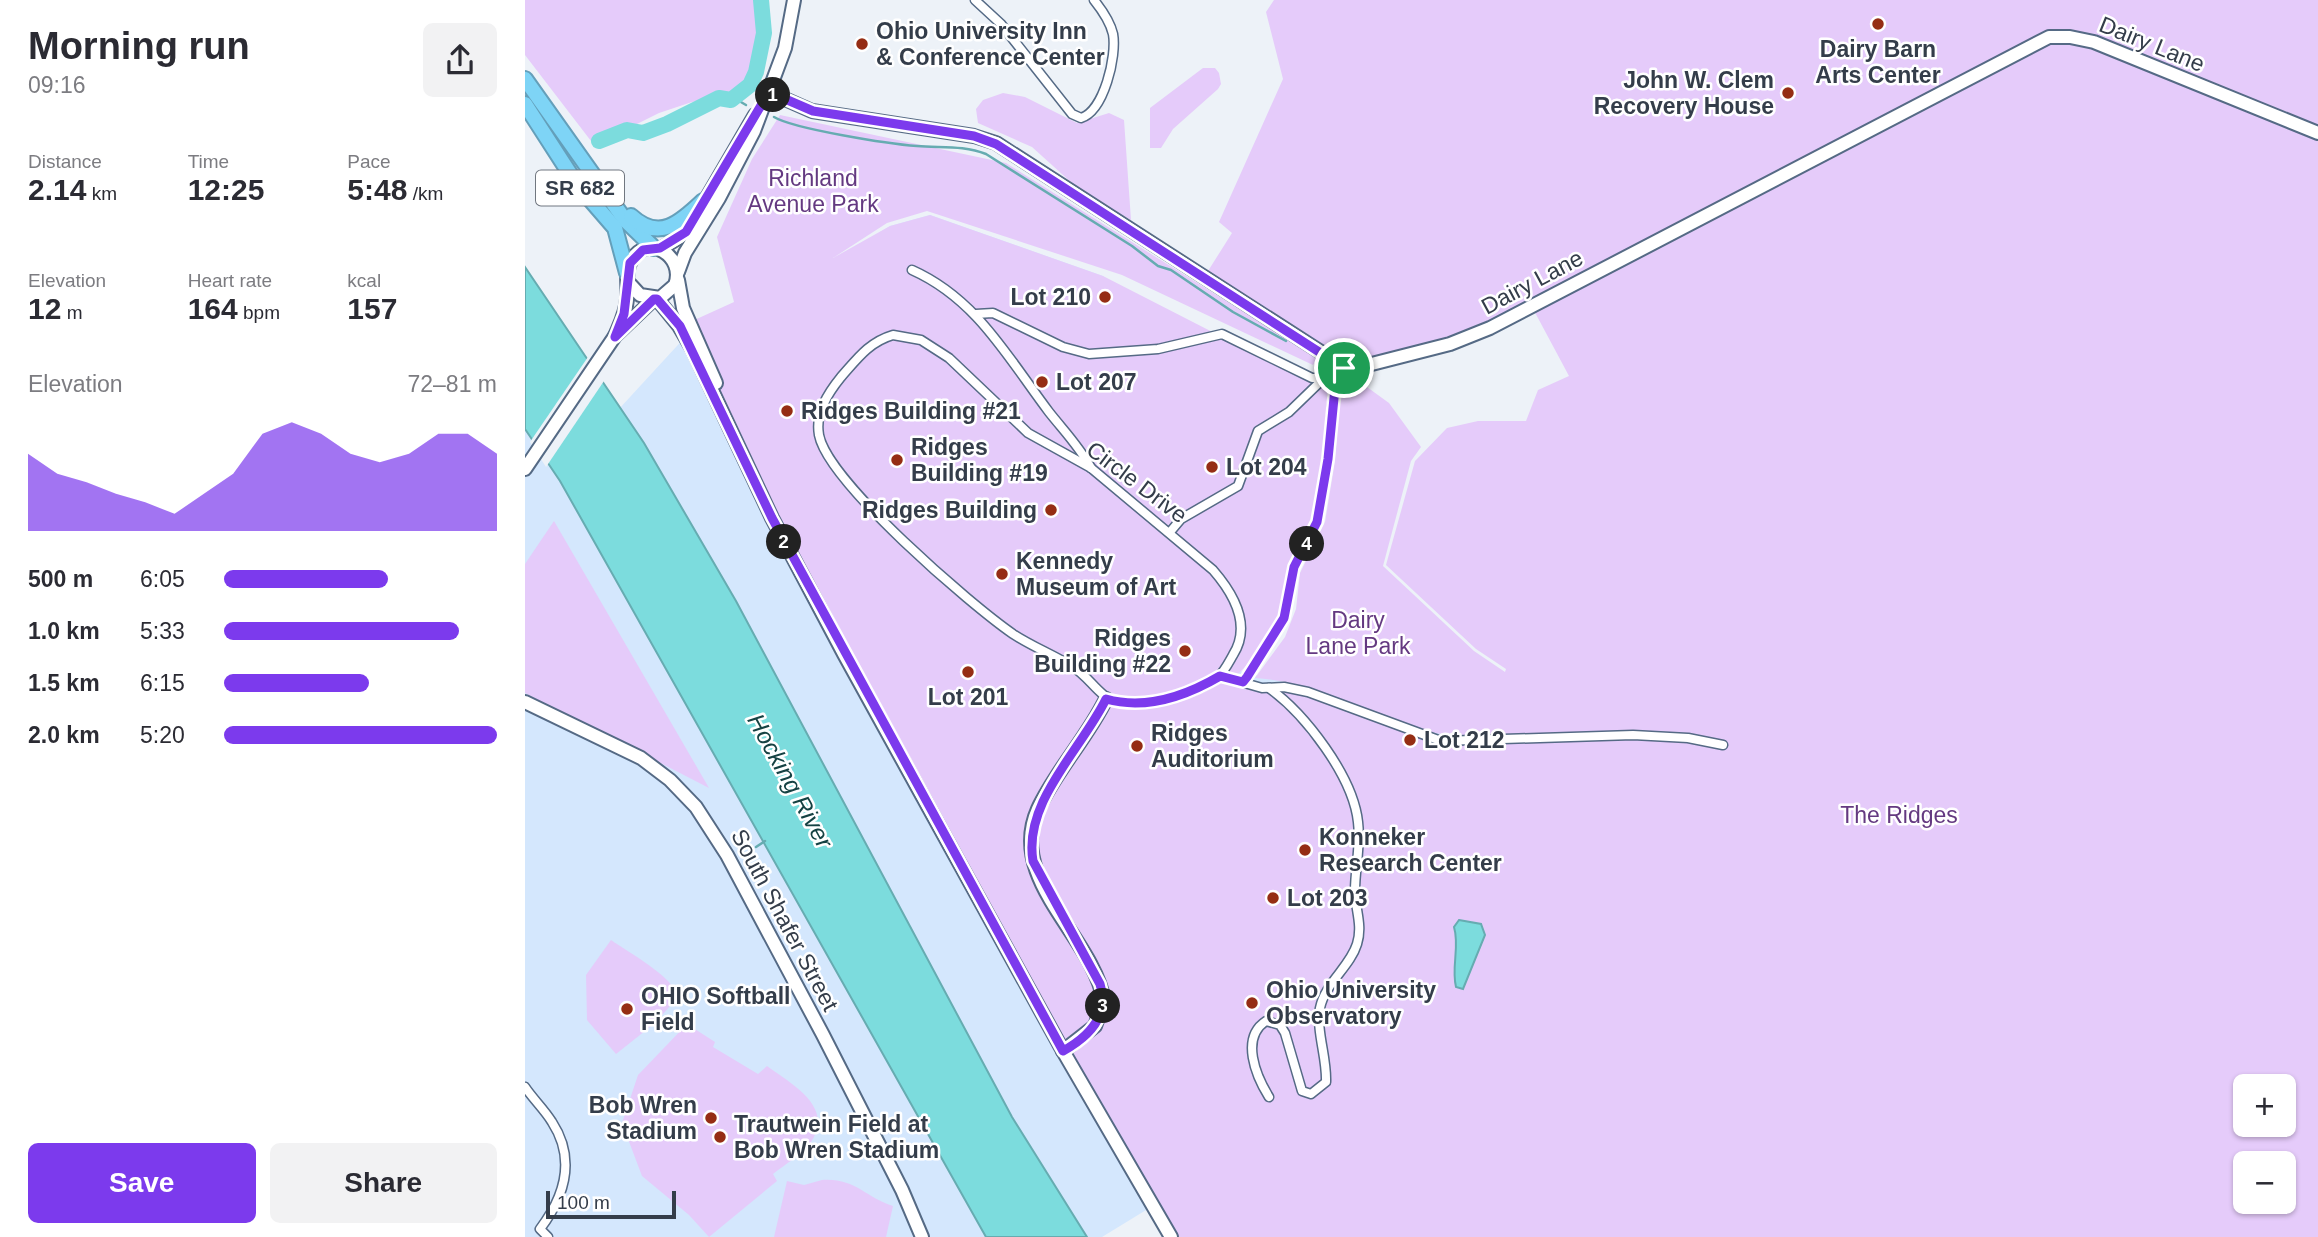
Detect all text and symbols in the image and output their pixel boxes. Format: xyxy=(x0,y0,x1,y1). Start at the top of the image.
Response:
street label: Dairy Lane xyxy=(2096,11,2208,77)
marker: Dairy Barn Arts Center xyxy=(1870,16,1886,32)
place label: Ohio University Inn & Conference Center xyxy=(876,18,1105,70)
button: share xyxy=(423,23,497,97)
text: Morning run xyxy=(28,25,250,67)
marker: Ohio University Inn & Conference Center xyxy=(854,36,870,52)
place label: Dairy Barn Arts Center xyxy=(1815,36,1941,88)
place label: John W. Clem Recovery House xyxy=(1594,67,1774,119)
text: 09:16 xyxy=(28,72,86,98)
pin: 1 xyxy=(755,78,791,112)
text: 1 xyxy=(767,84,778,105)
marker: John W. Clem Recovery House xyxy=(1780,85,1796,101)
text: Distance xyxy=(28,151,102,172)
text: Time xyxy=(188,151,229,172)
text: Pace xyxy=(347,151,391,172)
park label: Richland Avenue Park xyxy=(747,165,879,217)
road number: SR 682 xyxy=(536,170,624,206)
text: 2.14 xyxy=(28,173,86,206)
text: 12:25 xyxy=(188,173,264,206)
text: 5:48 xyxy=(347,173,407,206)
text: km xyxy=(86,183,117,204)
text: /km xyxy=(407,183,443,204)
street label: Dairy Lane xyxy=(1477,244,1587,320)
text: Elevation xyxy=(28,270,106,291)
text: Heart rate xyxy=(188,270,272,291)
text: kcal xyxy=(347,270,381,291)
place label: Lot 210 xyxy=(1010,284,1091,310)
marker: Lot 210 xyxy=(1097,289,1113,305)
text: 12 xyxy=(28,292,61,325)
text: 164 xyxy=(188,292,238,325)
text: 157 xyxy=(347,292,397,325)
text: m xyxy=(61,302,82,323)
text: bpm xyxy=(238,302,280,323)
pin xyxy=(1314,338,1374,398)
icon: arrive xyxy=(1325,349,1363,387)
place label: Lot 207 xyxy=(1056,369,1137,395)
text: Elevation xyxy=(28,371,123,397)
text: 72–81 m xyxy=(407,371,497,397)
marker: Lot 207 xyxy=(1034,374,1050,390)
place label: Ridges Building #21 xyxy=(801,398,1021,424)
marker: Ridges Building #21 xyxy=(779,403,795,419)
place label: Ridges Building #19 xyxy=(911,434,1048,486)
street label: Circle Drive xyxy=(1082,436,1192,528)
marker: Ridges Building #19 xyxy=(889,452,905,468)
place label: Lot 204 xyxy=(1226,454,1307,480)
marker: Lot 204 xyxy=(1204,459,1220,475)
place label: Ridges Building xyxy=(862,497,1037,523)
marker: Ridges Building xyxy=(1043,502,1059,518)
pin: 2 xyxy=(767,524,801,560)
pin: 4 xyxy=(1289,526,1325,562)
text: 2 xyxy=(778,531,789,552)
text: 4 xyxy=(1301,533,1312,554)
place label: Kennedy Museum of Art xyxy=(1016,548,1176,600)
text: 500 m xyxy=(28,566,93,592)
text: 6:05 xyxy=(140,566,185,592)
marker: Kennedy Museum of Art xyxy=(994,566,1010,582)
park label: Dairy Lane Park xyxy=(1306,607,1411,659)
text: 1.0 km xyxy=(28,618,100,644)
text: 5:33 xyxy=(140,618,185,644)
place label: Ridges Building #22 xyxy=(1034,625,1171,677)
marker: Ridges Building #22 xyxy=(1177,643,1193,659)
marker: Lot 201 xyxy=(960,664,976,680)
text: 1.5 km xyxy=(28,670,100,696)
text: 6:15 xyxy=(140,670,185,696)
place label: Lot 201 xyxy=(928,684,1008,710)
water label: Hocking River xyxy=(742,709,839,854)
place label: Ridges Auditorium xyxy=(1151,720,1274,772)
text: 2.0 km xyxy=(28,722,100,748)
text: 5:20 xyxy=(140,722,185,748)
place label: Lot 212 xyxy=(1424,727,1505,753)
marker: Lot 212 xyxy=(1402,732,1418,748)
marker: Ridges Auditorium xyxy=(1129,738,1145,754)
park label: The Ridges xyxy=(1840,802,1958,828)
place label: Konneker Research Center xyxy=(1319,824,1502,876)
street label: South Shafer Street xyxy=(726,825,844,1016)
marker: Konneker Research Center xyxy=(1297,842,1313,858)
place label: Lot 203 xyxy=(1287,885,1368,911)
marker: Lot 203 xyxy=(1265,890,1281,906)
place label: Ohio University Observatory xyxy=(1266,977,1436,1029)
place label: OHIO Softball Field xyxy=(641,983,791,1035)
pin: 3 xyxy=(1085,988,1121,1024)
text: 3 xyxy=(1097,995,1108,1016)
marker: Ohio University Observatory xyxy=(1244,995,1260,1011)
marker: OHIO Softball Field xyxy=(619,1001,635,1017)
map controls xyxy=(2233,1074,2296,1214)
button: + xyxy=(2233,1074,2296,1137)
place label: Bob Wren Stadium xyxy=(589,1092,697,1144)
marker: Bob Wren Stadium xyxy=(703,1110,719,1126)
place label: Trautwein Field at Bob Wren Stadium xyxy=(734,1111,939,1163)
marker: Trautwein Field at Bob Wren Stadium xyxy=(712,1129,728,1145)
button: Save xyxy=(28,1143,256,1223)
button: Share xyxy=(270,1143,497,1223)
button: − xyxy=(2233,1151,2296,1214)
scale bar xyxy=(546,1188,675,1220)
text: 100 m xyxy=(557,1192,610,1213)

